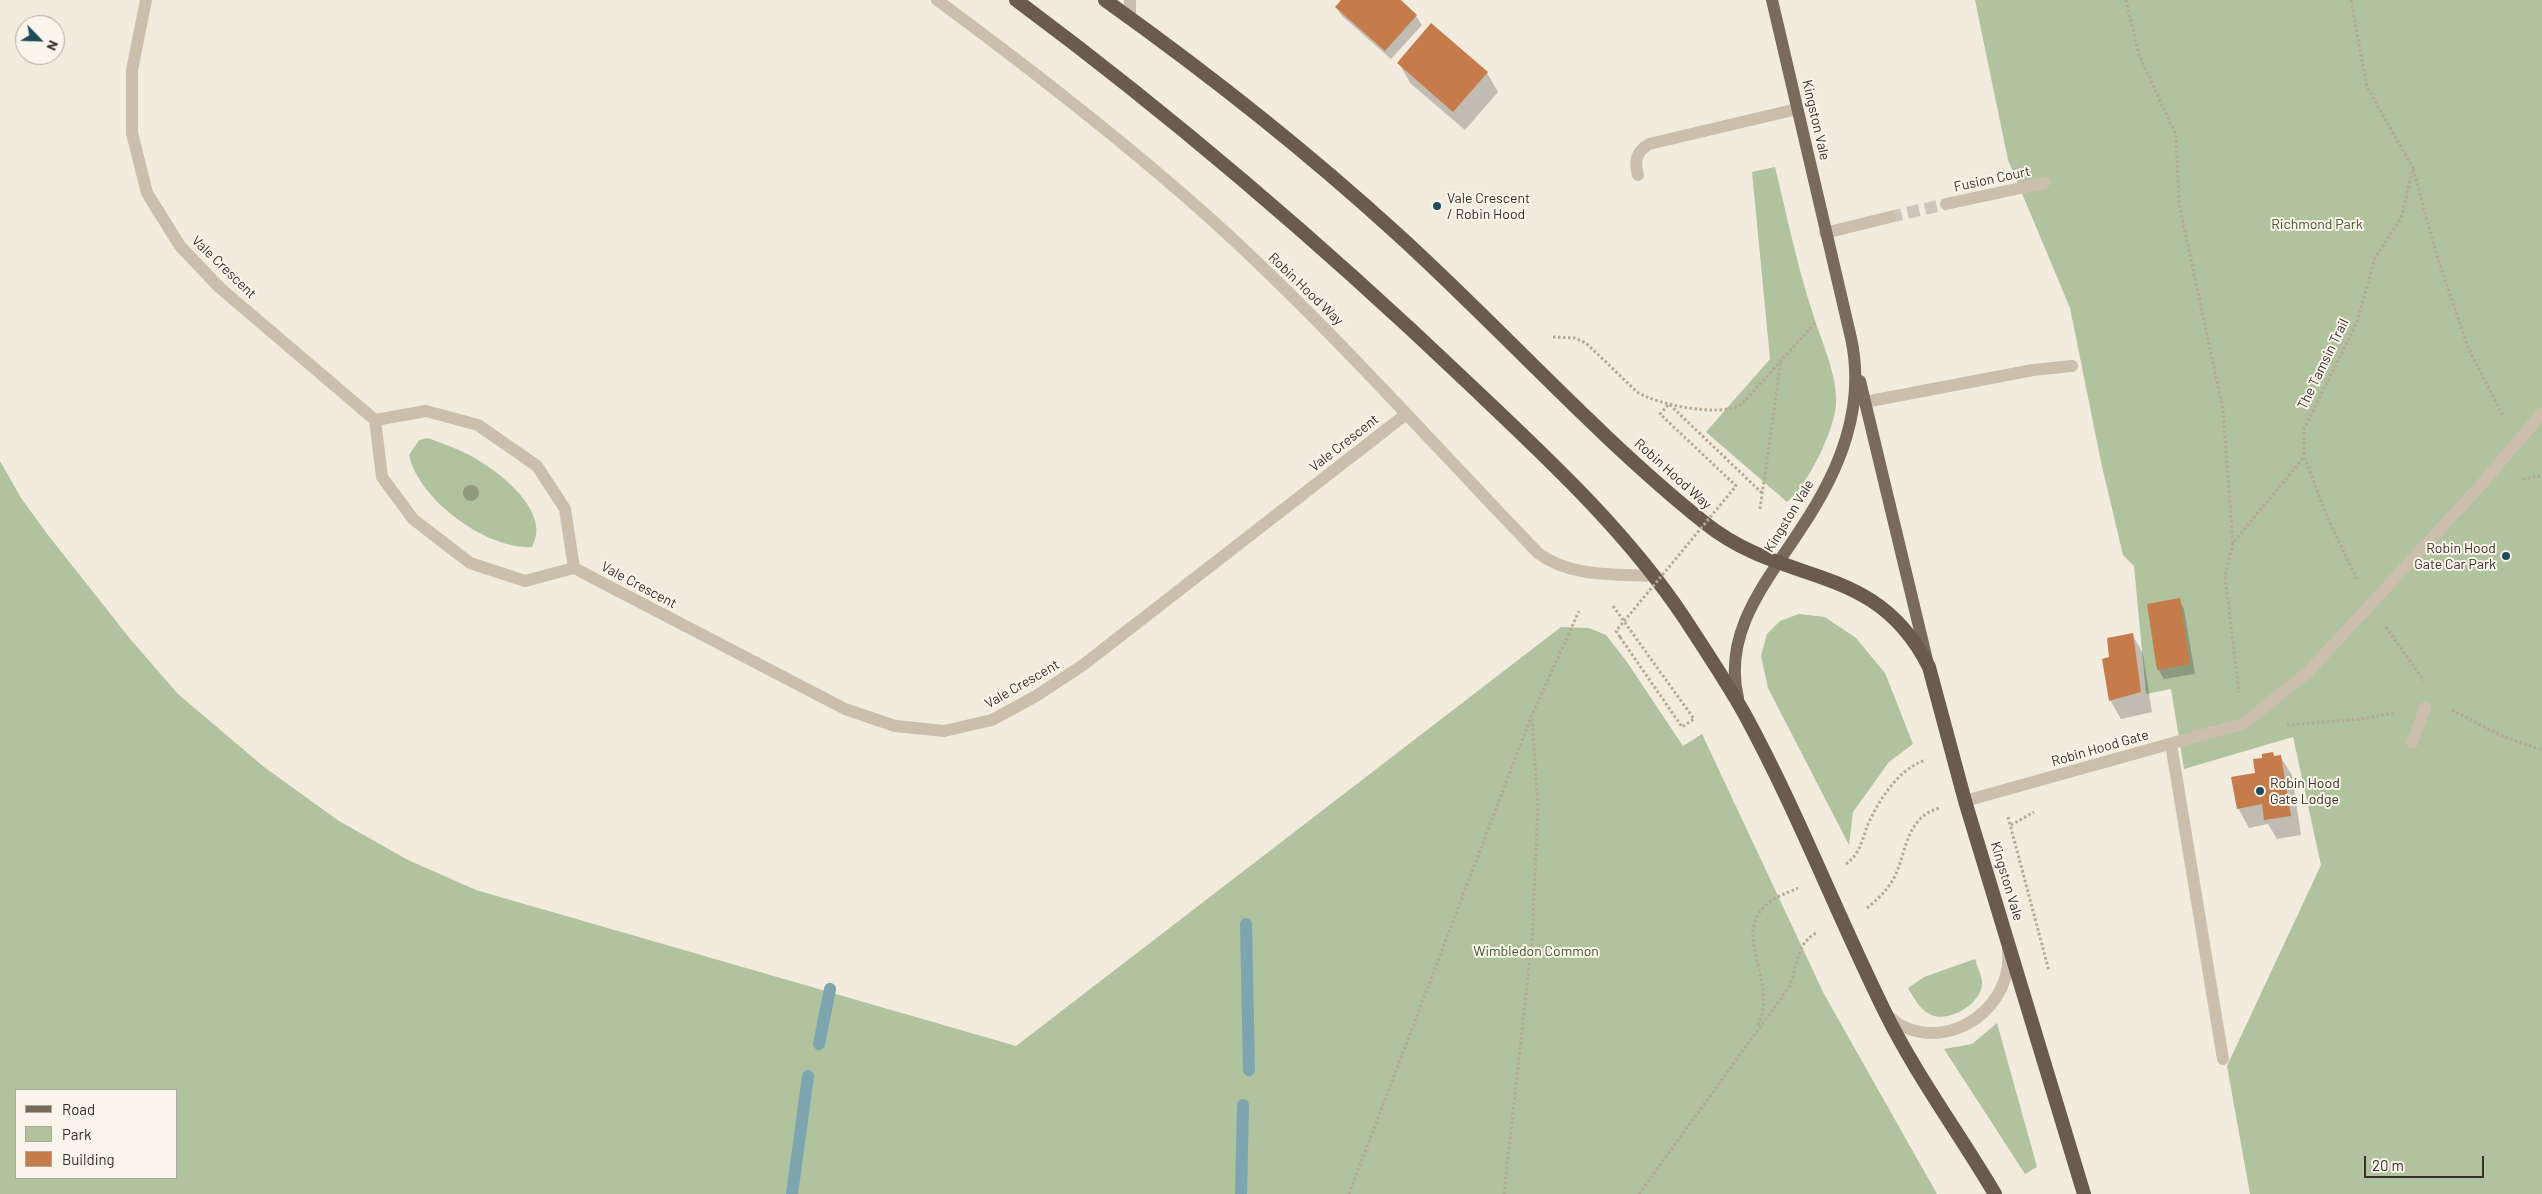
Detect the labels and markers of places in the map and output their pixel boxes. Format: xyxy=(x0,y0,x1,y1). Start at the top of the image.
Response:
place label: Vale Crescent / Robin Hood xyxy=(1447,190,1530,222)
marker: Vale Crescent / Robin Hood xyxy=(1431,200,1443,212)
place label: Robin Hood Gate Car Park xyxy=(2414,540,2496,572)
marker: Robin Hood Gate Car Park xyxy=(2500,550,2512,562)
place label: Robin Hood Gate Lodge xyxy=(2270,775,2340,808)
marker: Robin Hood Gate Lodge xyxy=(2254,785,2266,797)

